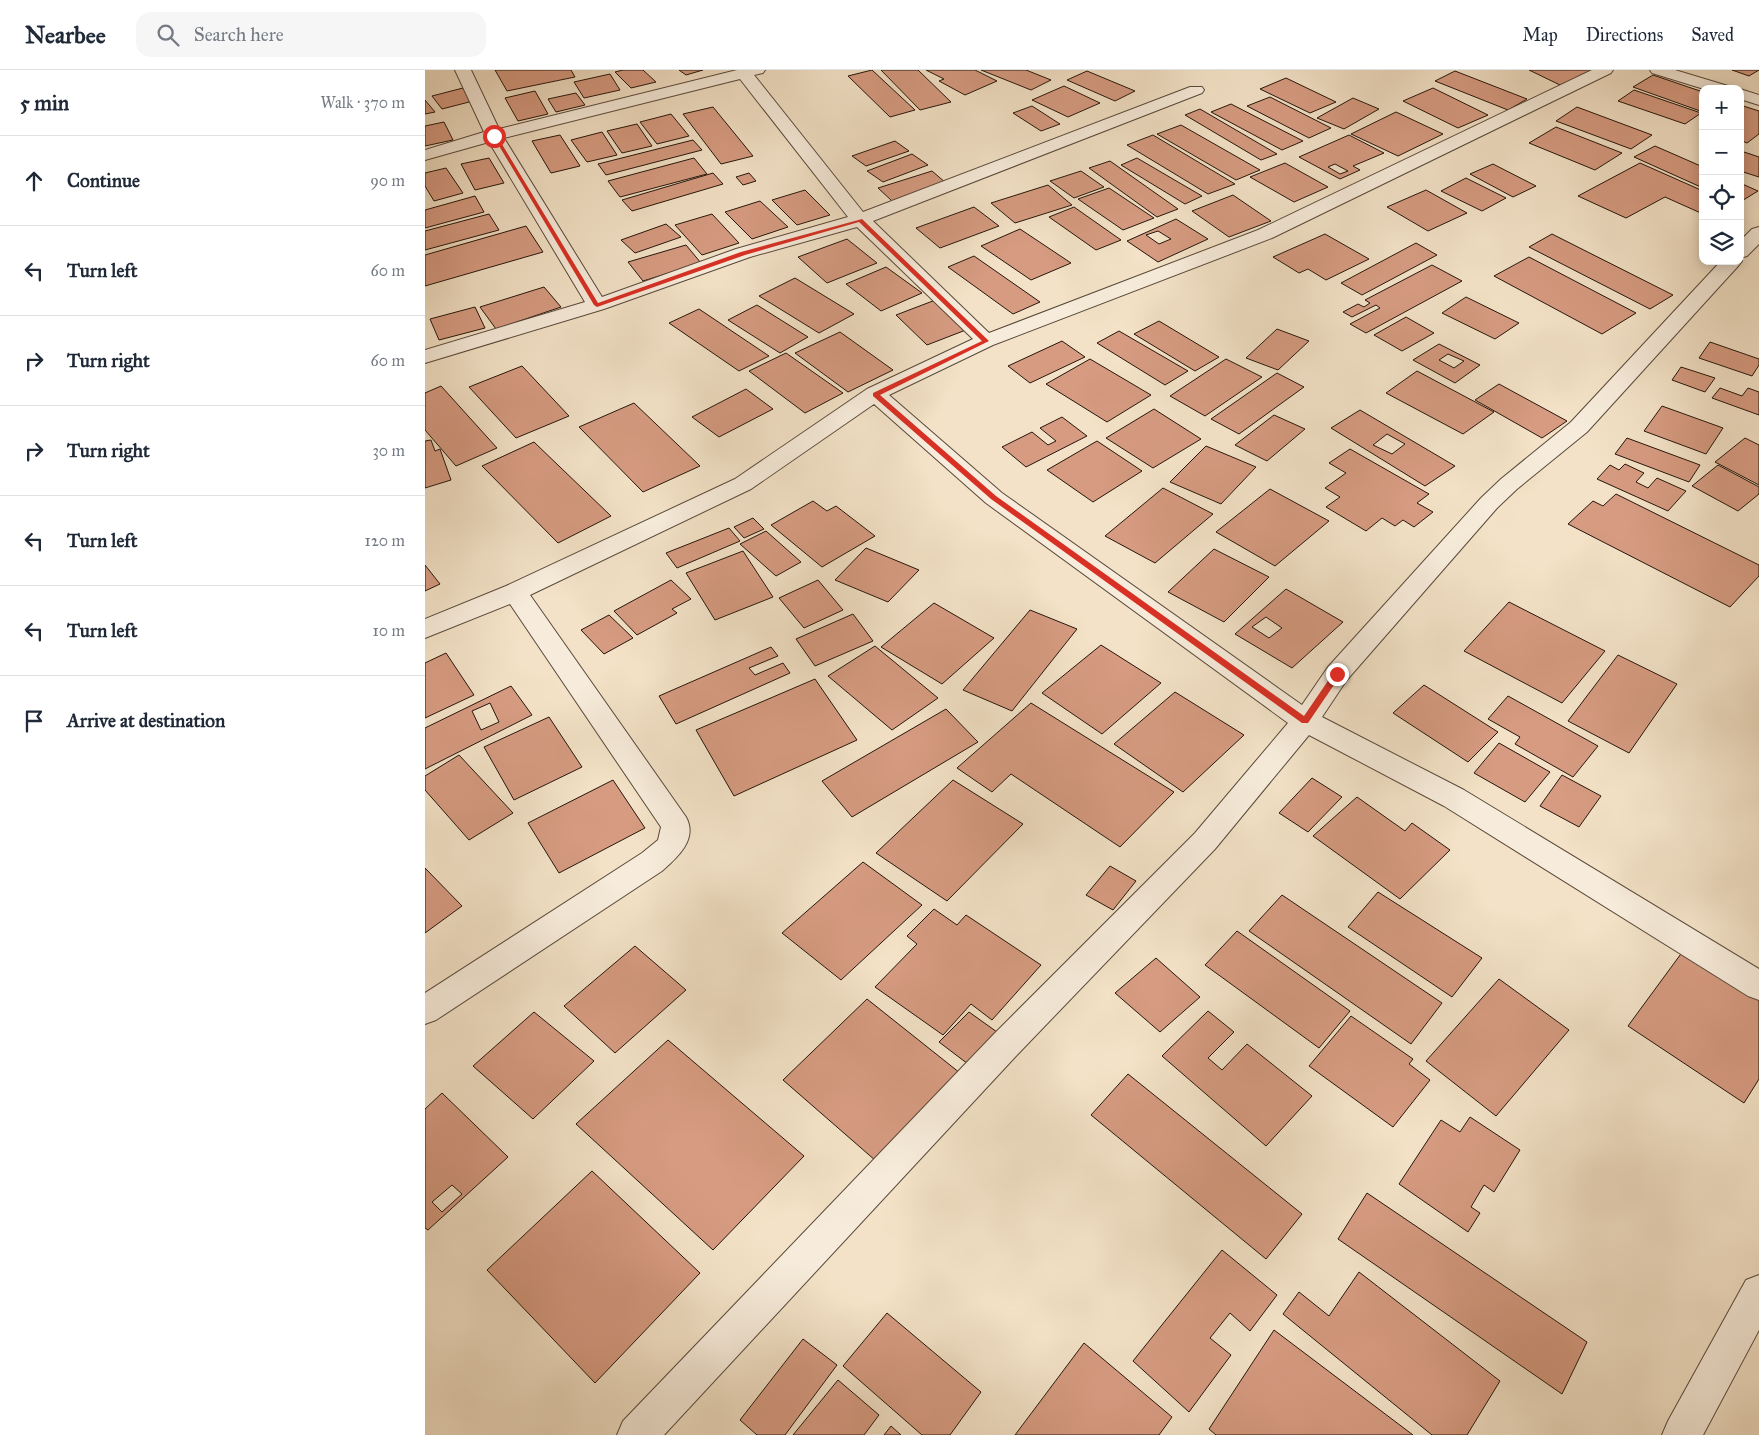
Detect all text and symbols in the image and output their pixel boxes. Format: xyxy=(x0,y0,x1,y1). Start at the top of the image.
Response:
search box xyxy=(136,12,486,57)
text: Nearbee xyxy=(25,20,106,50)
icon: search xyxy=(154,21,182,49)
text: Search here xyxy=(194,23,284,46)
text: Map xyxy=(1522,24,1558,46)
text: Directions xyxy=(1586,24,1663,46)
text: Saved xyxy=(1691,24,1734,46)
map controls xyxy=(1699,85,1744,265)
button: + xyxy=(1699,85,1744,130)
text: 5 min xyxy=(20,90,69,116)
text: Walk · 370 m xyxy=(321,93,405,112)
route start xyxy=(483,125,506,148)
button: − xyxy=(1699,130,1744,175)
icon: ahead xyxy=(20,167,48,195)
text: Continue xyxy=(67,169,140,192)
text: 90 m xyxy=(370,171,405,190)
button: locate xyxy=(1699,175,1744,220)
button: layers xyxy=(1699,220,1744,265)
icon: left xyxy=(20,257,48,285)
text: Turn left xyxy=(67,259,137,282)
text: 60 m xyxy=(371,261,405,280)
icon: right xyxy=(20,347,48,375)
text: Turn right xyxy=(67,349,150,372)
text: 60 m xyxy=(371,351,405,370)
icon: right xyxy=(20,437,48,465)
text: Turn right xyxy=(67,439,150,462)
text: 30 m xyxy=(372,441,405,460)
icon: left xyxy=(20,527,48,555)
text: Turn left xyxy=(67,529,137,552)
text: 120 m xyxy=(365,531,405,550)
icon: left xyxy=(20,617,48,645)
text: Turn left xyxy=(67,619,137,642)
text: 10 m xyxy=(373,621,405,640)
route end xyxy=(1326,663,1349,686)
icon: arrive xyxy=(20,707,48,735)
text: Arrive at destination xyxy=(67,709,225,732)

